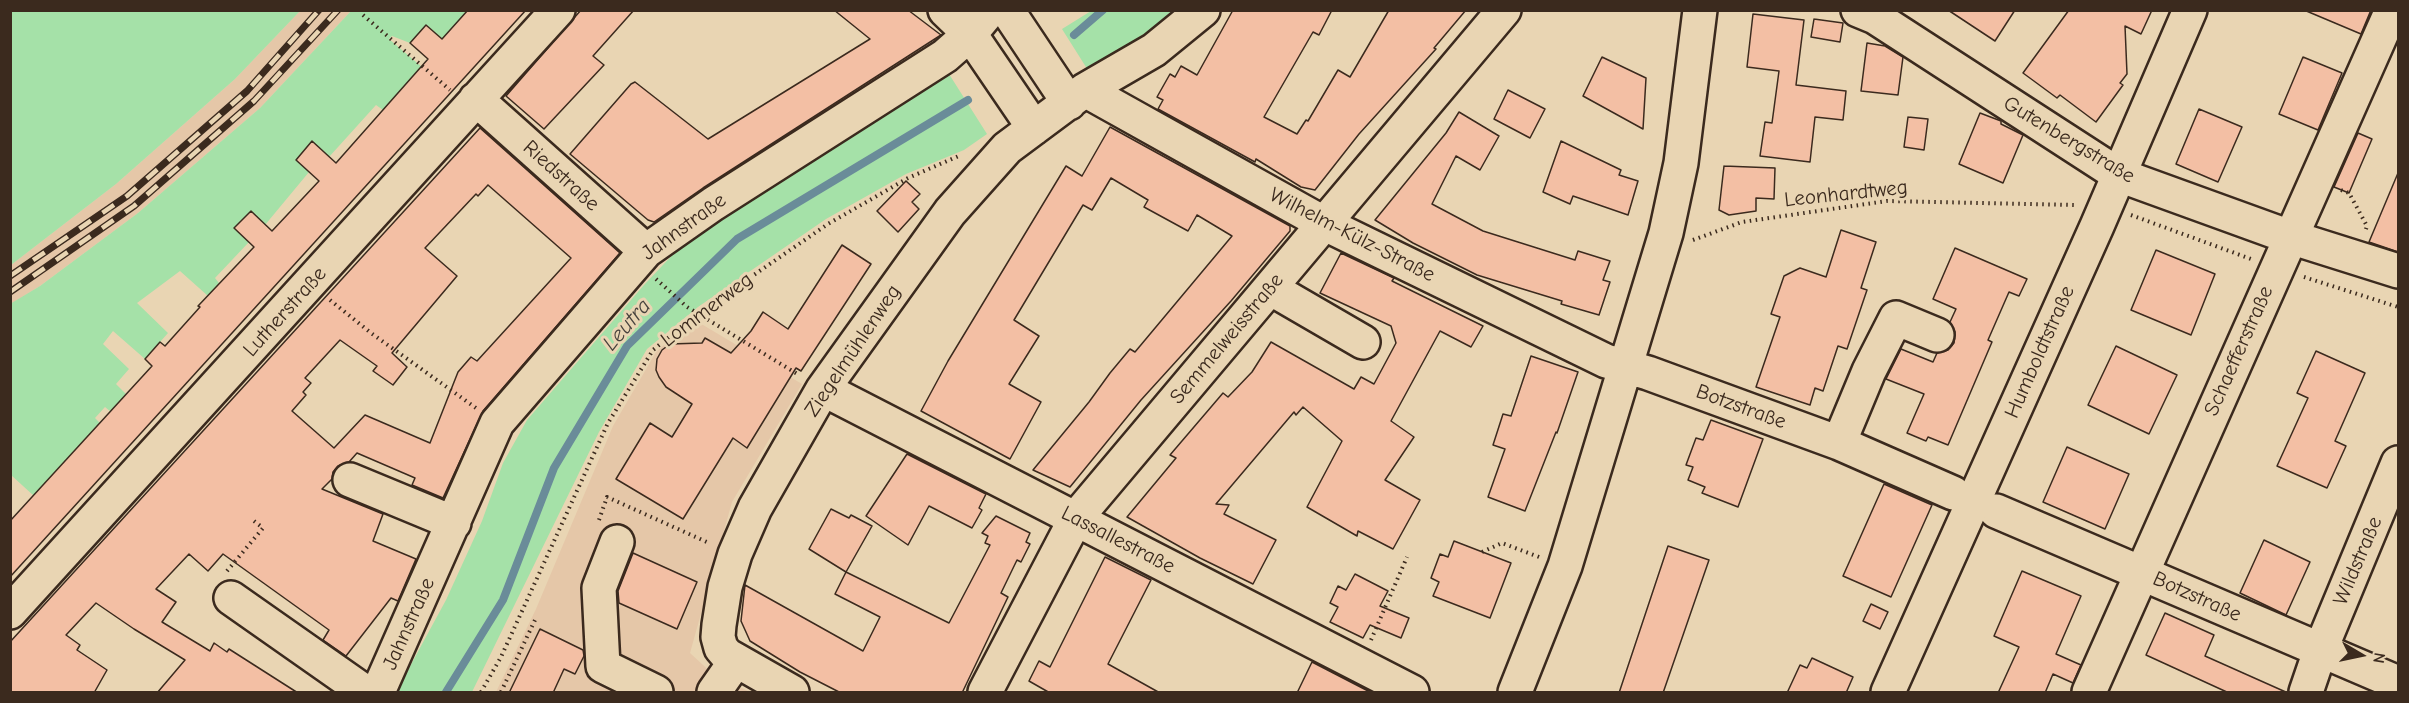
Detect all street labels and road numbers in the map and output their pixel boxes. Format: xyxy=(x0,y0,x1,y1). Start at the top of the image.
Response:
street label: Gutenbergstraße xyxy=(1999,91,2139,189)
street label: Riedstraße xyxy=(518,135,604,217)
street label: Leonhardtweg xyxy=(1783,175,1909,213)
street label: Wilhelm-Külz-Straße xyxy=(1265,182,1439,288)
street label: Jahnstraße xyxy=(637,188,731,266)
street label: Lutherstraße xyxy=(238,262,332,362)
street label: Lommerweg xyxy=(656,267,758,353)
street label: Semmelweisstraße xyxy=(1165,268,1289,410)
street label: Ziegelmühlenweg xyxy=(800,280,906,422)
street label: Humboldtstraße xyxy=(2000,282,2080,422)
street label: Schaefferstraße xyxy=(2199,282,2279,420)
street label: Botzstraße xyxy=(1692,379,1790,435)
street label: Lassallestraße xyxy=(1057,501,1179,579)
street label: Wildstraße xyxy=(2328,513,2388,609)
street label: Botzstraße xyxy=(2149,566,2245,628)
street label: Jahnstraße xyxy=(377,574,441,674)

